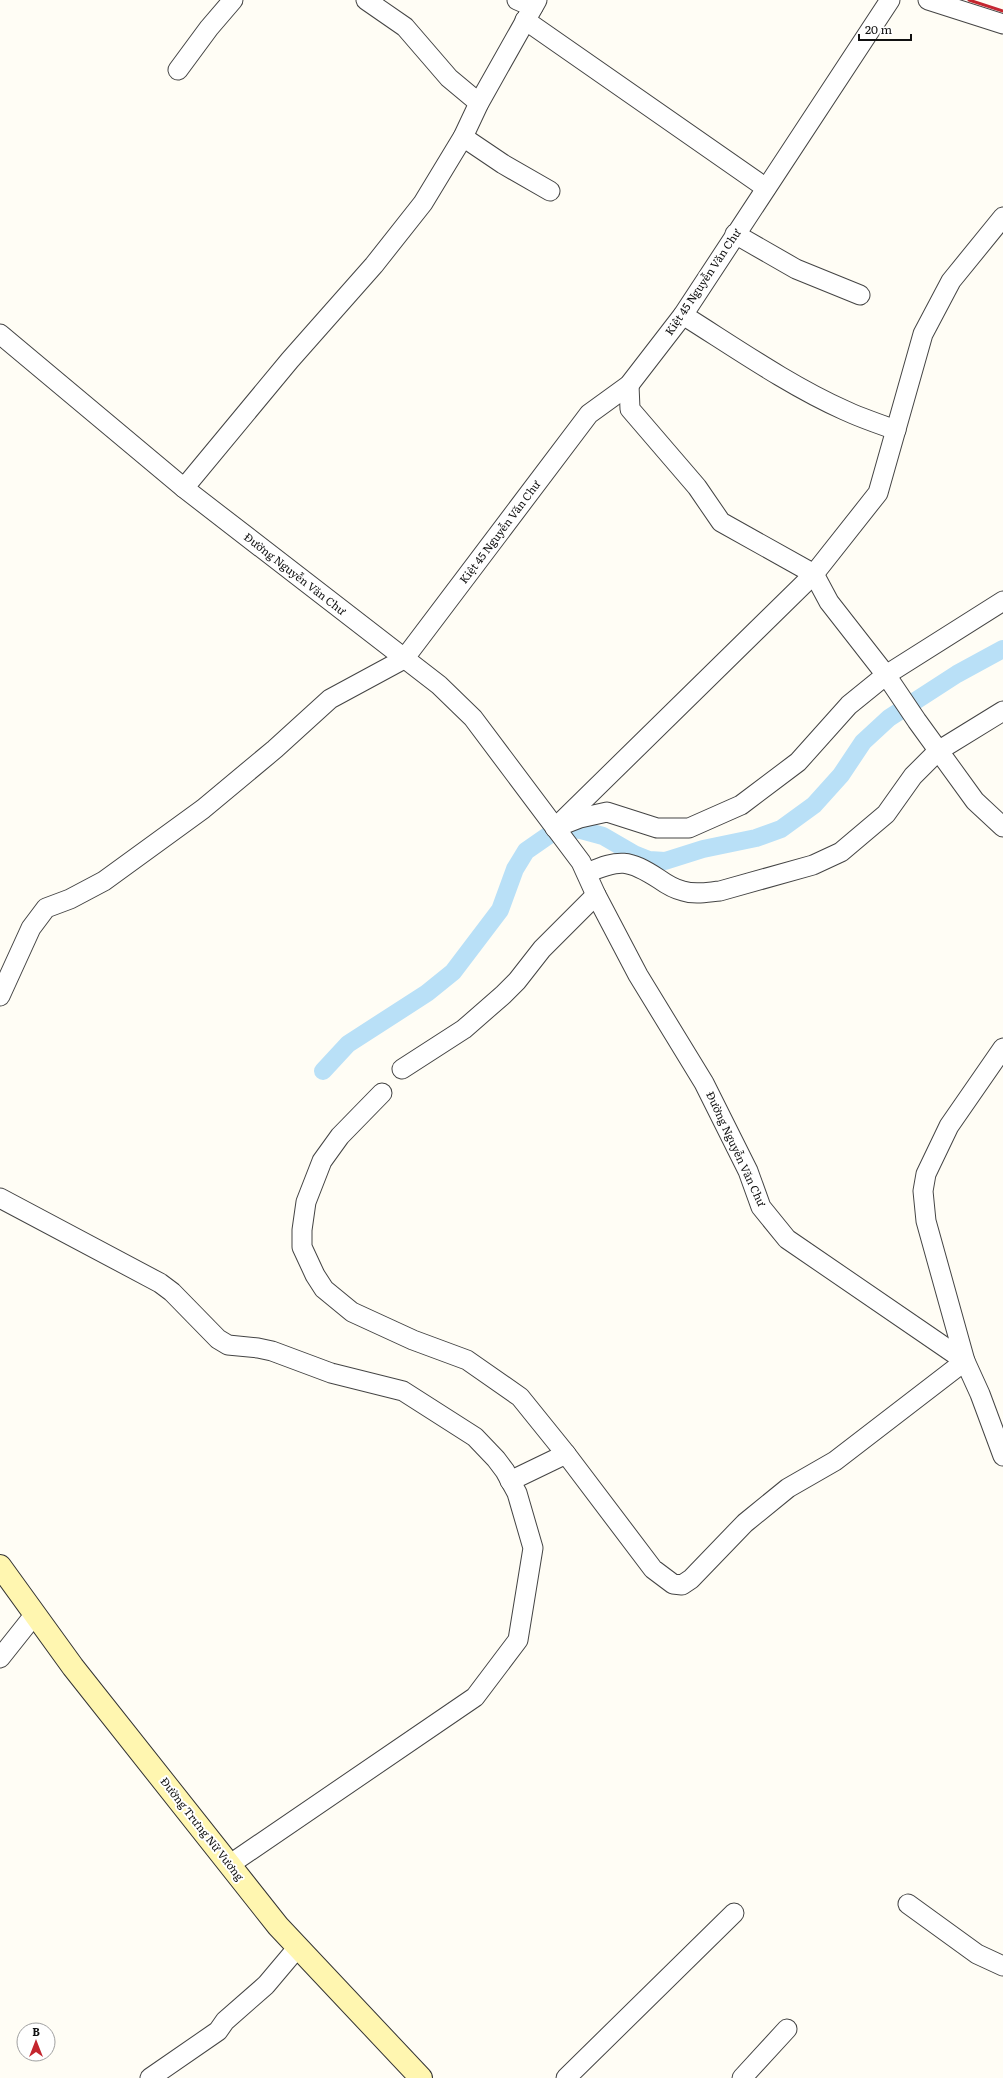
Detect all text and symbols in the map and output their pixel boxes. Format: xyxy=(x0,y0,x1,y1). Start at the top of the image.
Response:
scale bar xyxy=(859,16,911,42)
text: 20 m xyxy=(865,20,892,38)
street label: Kiệt 45 Nguyễn Văn Chư xyxy=(660,224,744,338)
street label: Kiệt 45 Nguyễn Văn Chư xyxy=(455,476,544,586)
street label: Đường Nguyễn Văn Chư xyxy=(241,528,350,618)
street label: Đường Nguyễn Văn Chư xyxy=(703,1088,771,1209)
street label: Đường Trưng Nữ Vương xyxy=(157,1773,249,1884)
north arrow xyxy=(16,2022,56,2062)
text: B xyxy=(32,2023,40,2039)

